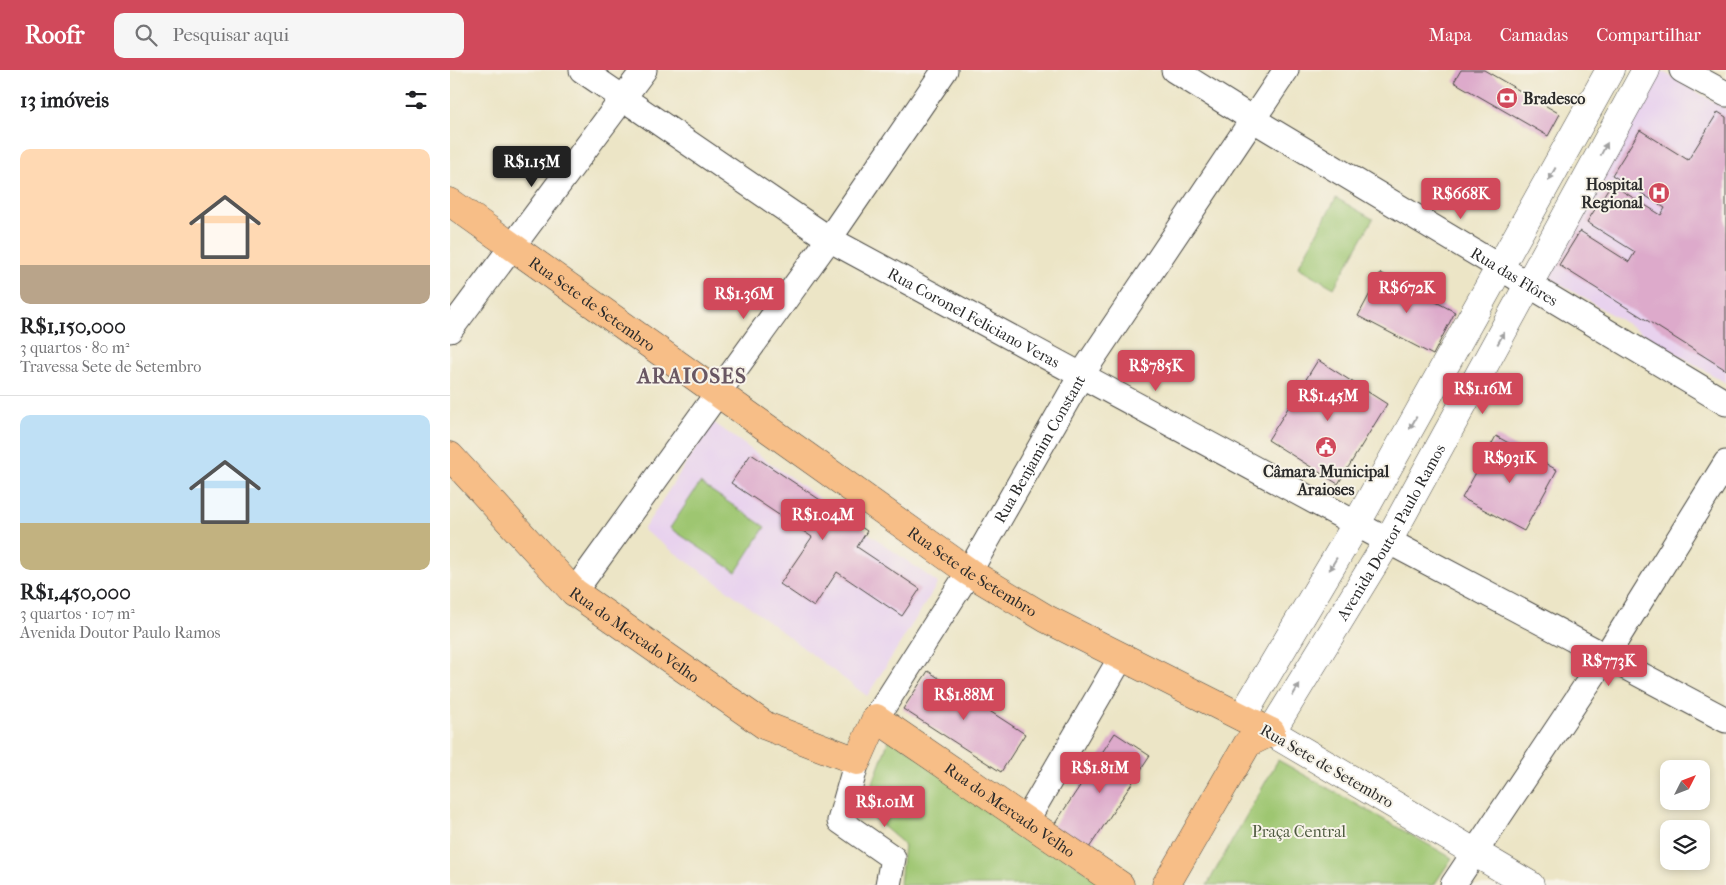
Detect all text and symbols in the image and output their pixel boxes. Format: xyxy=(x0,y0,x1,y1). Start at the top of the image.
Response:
search box xyxy=(114,13,464,58)
text: Roofr xyxy=(25,21,84,49)
icon: search xyxy=(132,21,160,49)
text: Pesquisar aqui xyxy=(172,24,289,46)
text: Mapa xyxy=(1429,25,1472,46)
text: Camadas xyxy=(1500,25,1568,46)
text: Compartilhar xyxy=(1596,25,1701,46)
icon: filters xyxy=(402,86,430,114)
bank icon: Bradesco xyxy=(1495,86,1519,110)
text: 13 imóveis xyxy=(20,88,109,112)
place label: Bradesco xyxy=(1523,89,1585,108)
one-way arrow xyxy=(1599,142,1608,156)
pin: R$1.15M xyxy=(486,146,578,188)
text: R$1.15M xyxy=(504,152,560,171)
one-way arrow xyxy=(1547,167,1556,180)
place label: Hospital Regional xyxy=(1581,175,1644,213)
pin: R$668K xyxy=(1420,178,1502,220)
hospital icon: Hospital Regional xyxy=(1647,181,1671,205)
icon: home xyxy=(180,182,270,272)
text: R$668K xyxy=(1432,184,1490,203)
street label: Rua das Flôres xyxy=(1467,243,1562,310)
street label: Rua Sete de Setembro xyxy=(526,252,659,355)
street label: Rua Coronel Feliciano Veras xyxy=(885,263,1063,371)
pin: R$672K xyxy=(1366,272,1448,314)
pin: R$1.36M xyxy=(698,278,790,320)
text: R$672K xyxy=(1379,278,1435,297)
text: R$1.36M xyxy=(714,284,774,303)
text: R$1,150,000 xyxy=(20,314,126,338)
one-way arrow xyxy=(1497,330,1505,345)
text: 3 quartos · 80 m² xyxy=(20,338,130,357)
pin: R$785K xyxy=(1115,350,1197,392)
text: R$785K xyxy=(1129,356,1183,375)
text: Travessa Sete de Setembro xyxy=(20,357,201,376)
district label: ARAIOSES xyxy=(635,364,747,388)
street label: Rua Benjamim Constant xyxy=(990,371,1089,526)
pin: R$1.16M xyxy=(1437,372,1529,415)
text: R$1.16M xyxy=(1454,379,1512,398)
pin: R$1.45M xyxy=(1282,380,1374,422)
text: R$1.45M xyxy=(1298,386,1358,405)
one-way arrow xyxy=(1409,415,1417,430)
public building icon: Câmara Municipal Araioses xyxy=(1314,435,1338,459)
street label: Avenida Doutor Paulo Ramos xyxy=(1332,440,1449,624)
pin: R$931K xyxy=(1469,442,1551,484)
icon: home xyxy=(180,447,270,537)
text: R$931K xyxy=(1484,448,1536,467)
place label: Câmara Municipal Araioses xyxy=(1263,462,1390,499)
pin: R$1.04M xyxy=(777,498,869,541)
text: R$1.04M xyxy=(792,505,854,524)
street label: Rua Sete de Setembro xyxy=(904,522,1041,620)
one-way arrow xyxy=(1329,558,1338,571)
text: R$1,450,000 xyxy=(20,580,131,604)
street label: Rua do Mercado Velho xyxy=(566,582,703,686)
text: 3 quartos · 107 m² xyxy=(20,604,135,623)
text: Avenida Doutor Paulo Ramos xyxy=(20,623,220,642)
pin: R$773K xyxy=(1568,644,1650,687)
text: R$773K xyxy=(1582,651,1636,670)
pin: R$1.88M xyxy=(918,678,1010,721)
one-way arrow xyxy=(1291,683,1300,696)
text: R$1.88M xyxy=(934,685,994,704)
street label: Rua Sete de Setembro xyxy=(1257,720,1397,812)
pin: R$1.81M xyxy=(1054,752,1146,794)
street label: Rua do Mercado Velho xyxy=(941,758,1079,861)
text: R$1.81M xyxy=(1071,758,1129,777)
north arrow xyxy=(1660,760,1710,810)
map controls xyxy=(1660,760,1710,870)
pin: R$1.01M xyxy=(839,786,931,828)
text: R$1.01M xyxy=(856,792,914,811)
button: layers xyxy=(1660,820,1710,870)
park label: Praça Central xyxy=(1252,822,1347,841)

